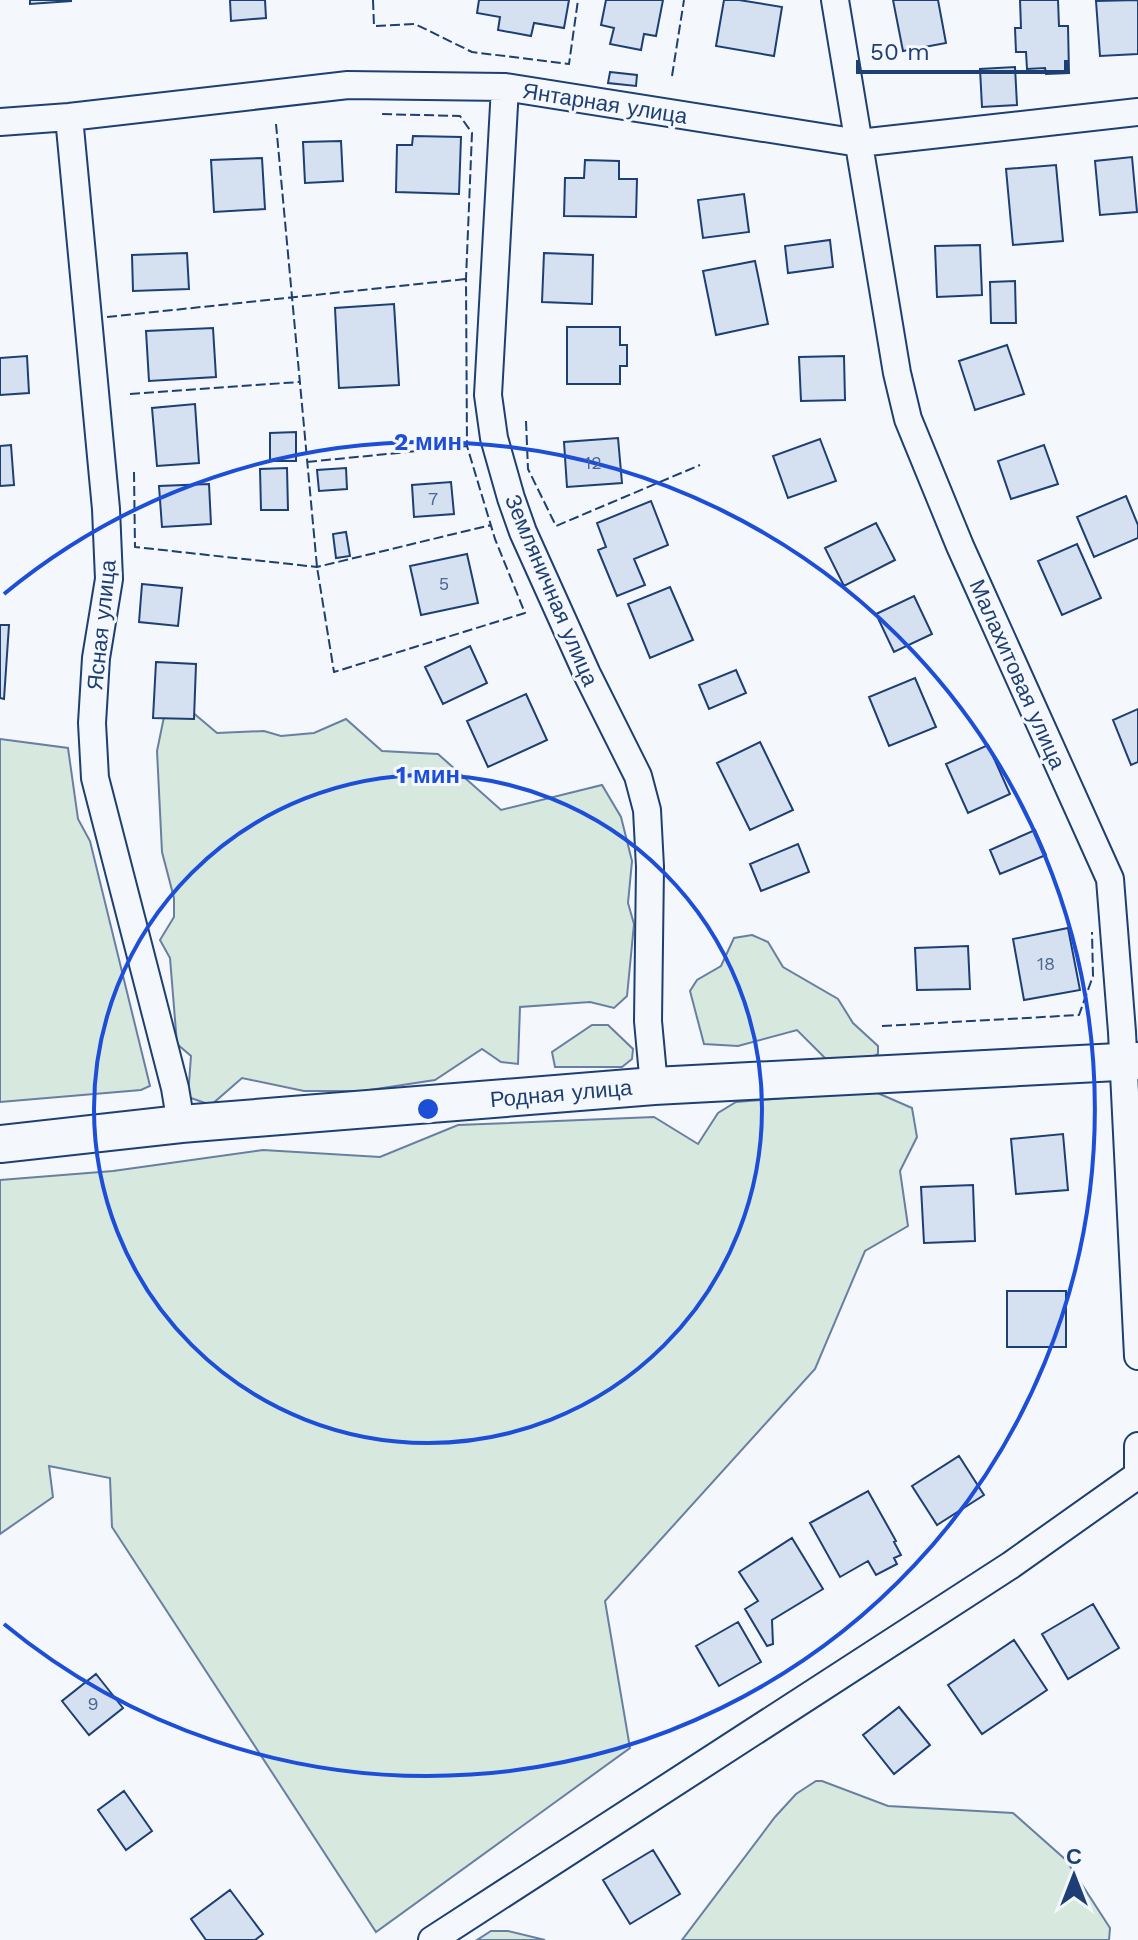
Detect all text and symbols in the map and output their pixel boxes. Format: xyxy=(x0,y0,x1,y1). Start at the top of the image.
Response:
scale bar xyxy=(858,24,1066,74)
text: 50 m xyxy=(870,38,930,66)
street label: Янтарная улица xyxy=(521,78,690,129)
text: 2 мин xyxy=(394,428,462,456)
house number: 12 xyxy=(584,452,602,473)
house number: 7 xyxy=(428,488,438,509)
street label: Земляничная улица xyxy=(500,491,604,690)
street label: Ясная улица xyxy=(82,558,121,692)
house number: 5 xyxy=(439,573,449,594)
street label: Малахитовая улица xyxy=(964,576,1071,774)
text: 1 мин xyxy=(396,761,460,789)
house number: 18 xyxy=(1037,953,1055,974)
street label: Родная улица xyxy=(489,1075,634,1112)
centre of rings xyxy=(414,1095,442,1123)
house number: 9 xyxy=(87,1693,99,1714)
north arrow xyxy=(1034,1836,1114,1916)
text: С xyxy=(1066,1844,1082,1869)

